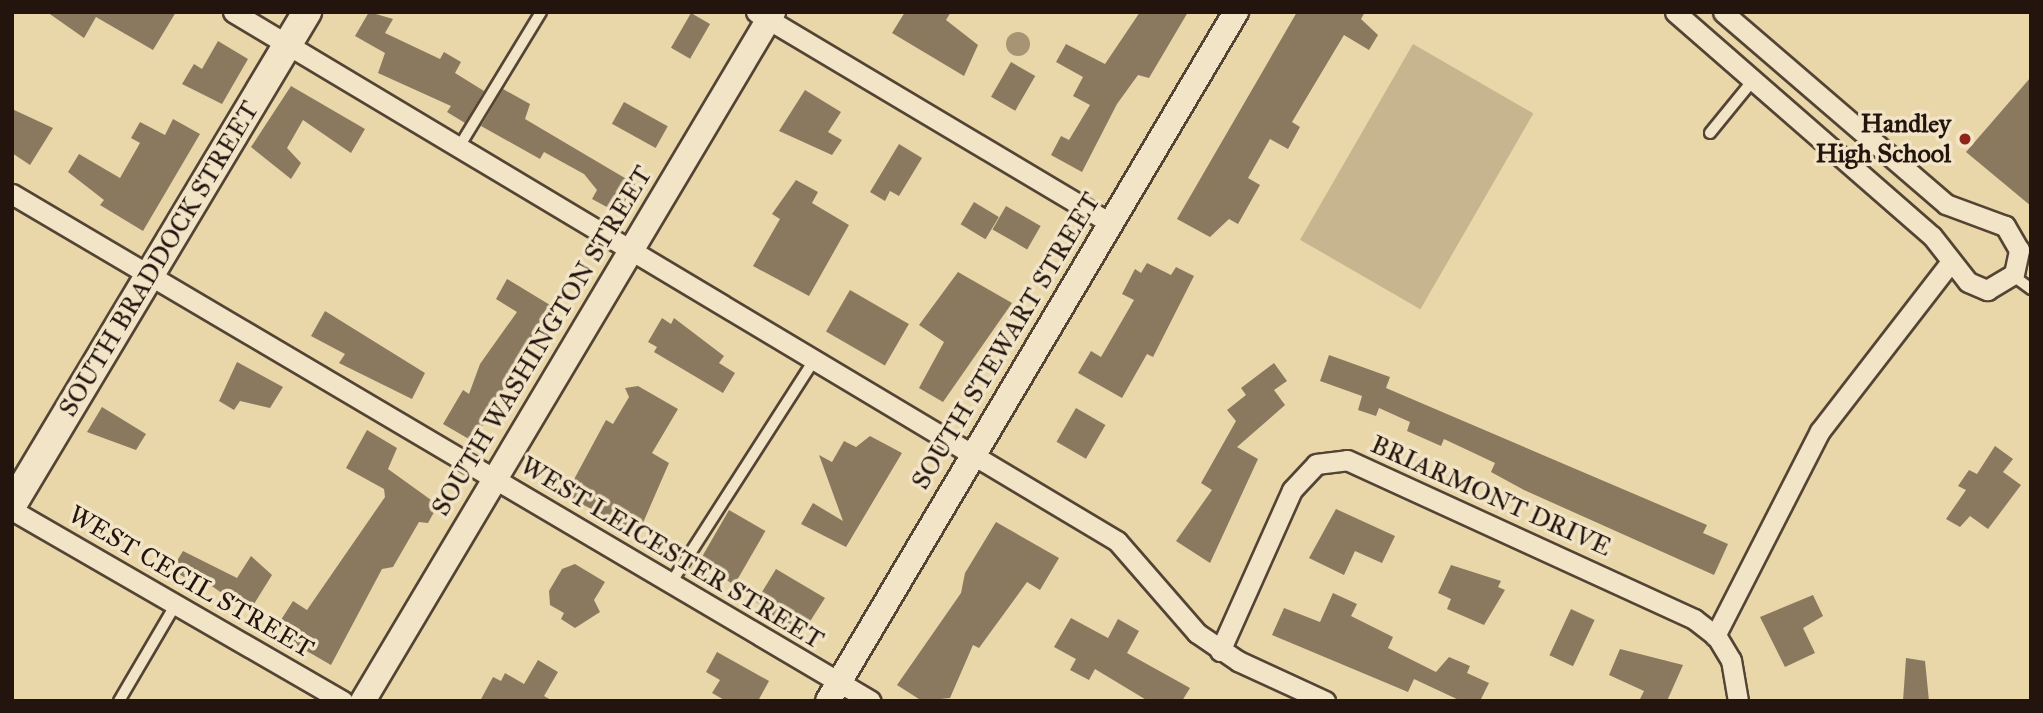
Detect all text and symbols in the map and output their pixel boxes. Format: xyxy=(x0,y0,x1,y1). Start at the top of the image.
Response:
street label: SOUTH BRADDOCK STREET xyxy=(52,96,266,422)
place label: Handley High School xyxy=(1815,108,1951,170)
marker: Handley High School xyxy=(1957,131,1973,147)
street label: SOUTH WASHINGTON STREET xyxy=(425,160,659,522)
street label: SOUTH STEWART STREET xyxy=(905,187,1107,495)
street label: BRIARMONT DRIVE xyxy=(1366,429,1616,563)
street label: WEST LEICESTER STREET xyxy=(515,450,829,656)
street label: WEST CECIL STREET xyxy=(63,499,319,665)

